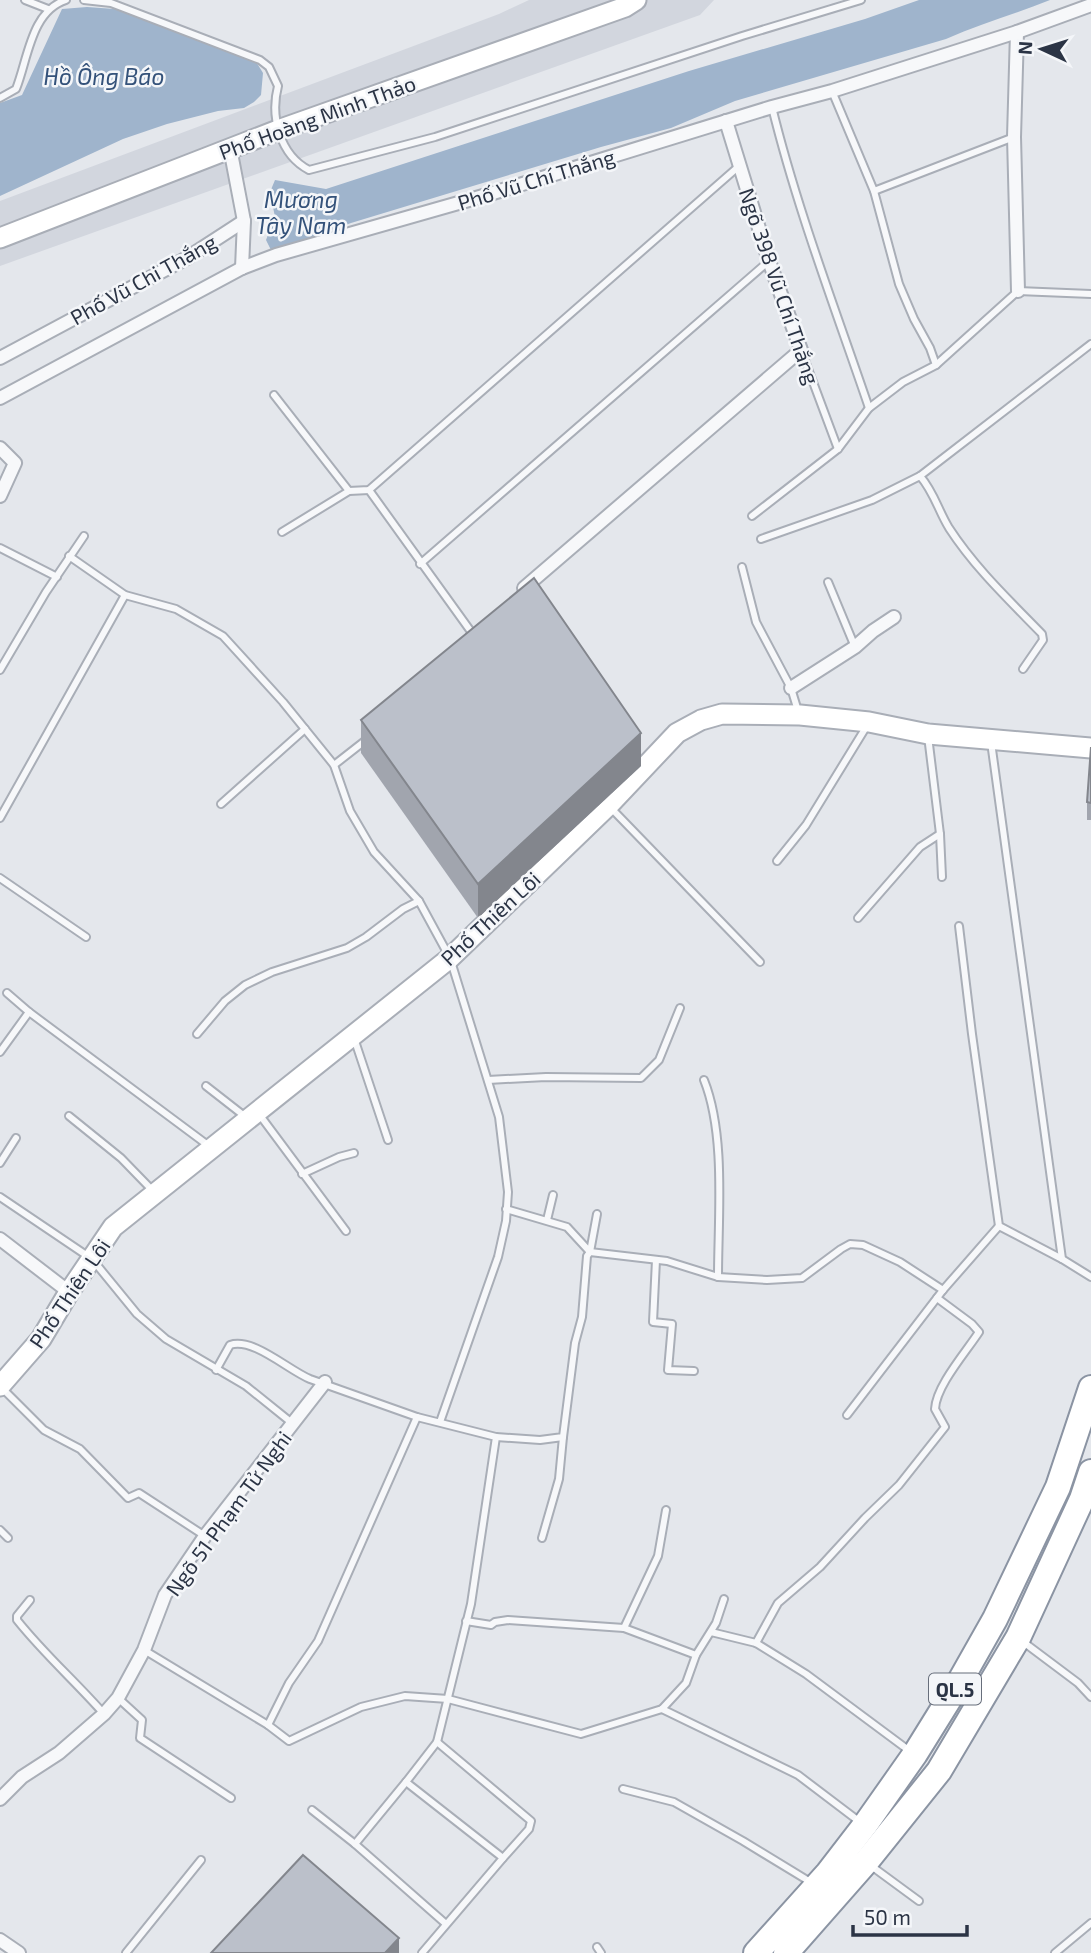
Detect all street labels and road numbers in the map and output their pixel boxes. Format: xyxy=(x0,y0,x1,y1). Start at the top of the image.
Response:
street label: Phố Hoàng Minh Thảo xyxy=(215,70,419,164)
street label: Phố Vũ Chí Thắng xyxy=(454,143,618,215)
street label: Ngõ 398 Vũ Chí Thắng xyxy=(735,185,825,388)
street label: Phố Vũ Chi Thắng xyxy=(66,228,221,329)
street label: Phố Thiên Lôi xyxy=(435,866,545,970)
street label: Phố Thiên Lôi xyxy=(23,1234,115,1352)
street label: Ngõ 51 Phạm Tử Nghi xyxy=(160,1426,296,1600)
road number: QL.5 xyxy=(929,1674,981,1704)

